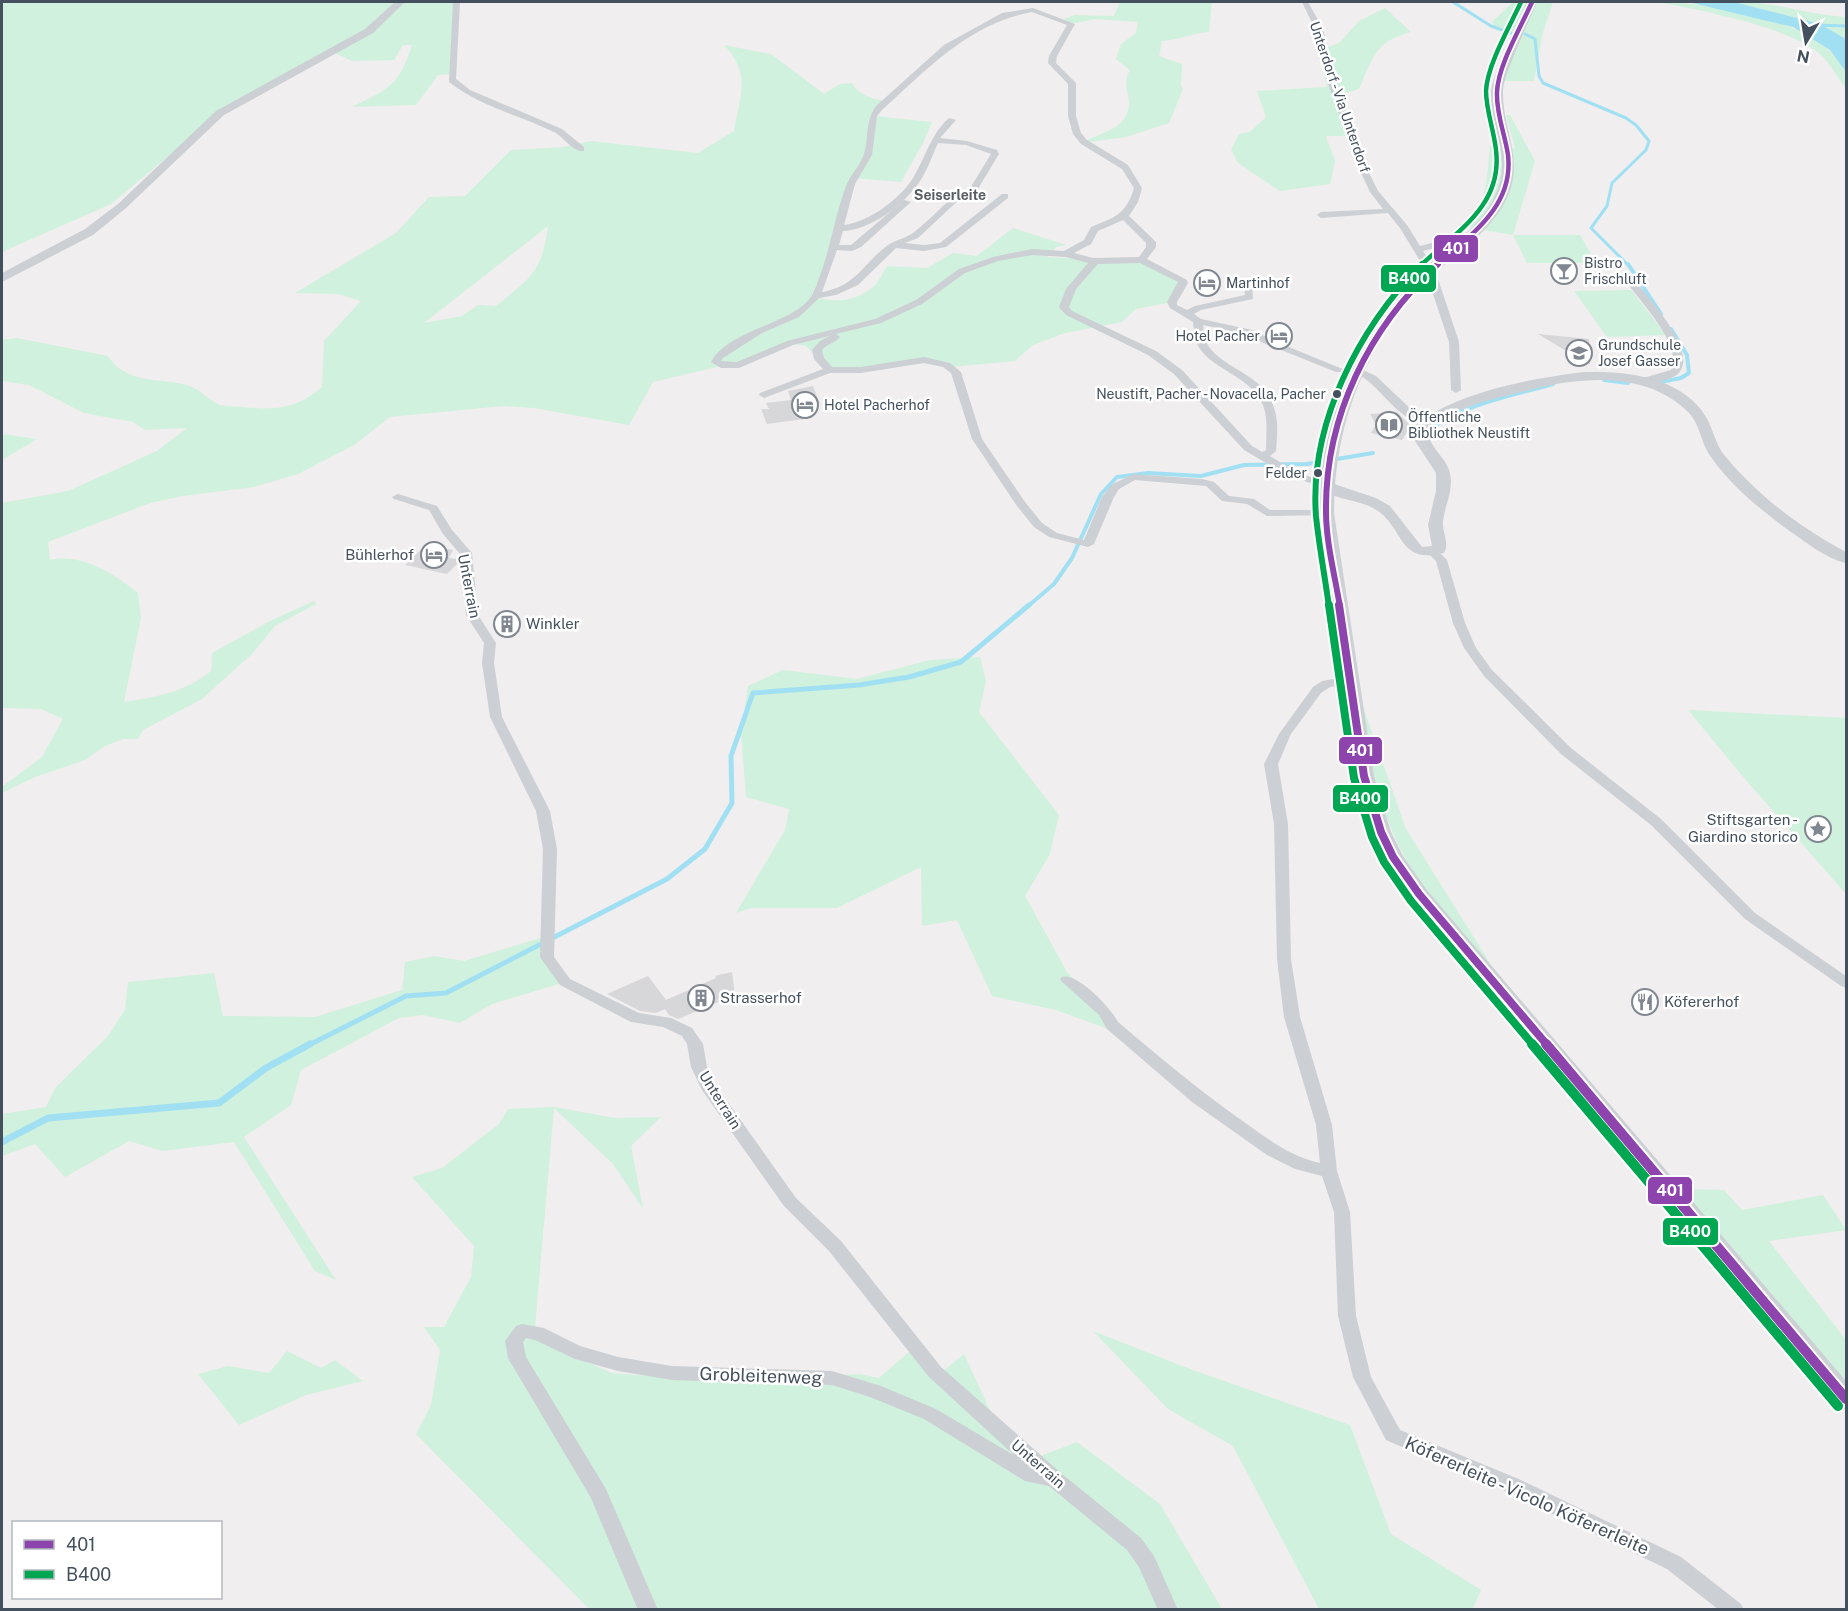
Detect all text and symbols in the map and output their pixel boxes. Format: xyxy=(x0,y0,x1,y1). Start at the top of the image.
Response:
north arrow xyxy=(1776,12,1836,72)
street label: Unterdorf - Via Unterdorf xyxy=(1307,19,1374,175)
text: N xyxy=(1795,46,1811,67)
district label: Seiserleite xyxy=(914,187,986,203)
line badge: 401 xyxy=(1433,234,1479,263)
text: 401 xyxy=(1442,239,1470,258)
place label: Bistro Frischluft xyxy=(1584,255,1647,287)
bar icon: Bistro Frischluft xyxy=(1549,256,1579,286)
line badge: B400 xyxy=(1380,264,1437,293)
hotel icon: Martinhof xyxy=(1192,268,1222,298)
text: B400 xyxy=(1388,269,1430,288)
place label: Martinhof xyxy=(1226,275,1290,291)
hotel icon: Hotel Pacher xyxy=(1264,321,1294,351)
place label: Hotel Pacher xyxy=(1175,328,1260,344)
place label: Grundschule Josef Gasser xyxy=(1598,337,1681,369)
school or university icon: Grundschule Josef Gasser xyxy=(1564,338,1594,368)
place label: Neustift, Pacher - Novacella, Pacher xyxy=(1096,386,1326,402)
marker: Neustift, Pacher - Novacella, Pacher xyxy=(1331,388,1343,400)
hotel icon: Hotel Pacherhof xyxy=(790,390,820,420)
place label: Hotel Pacherhof xyxy=(824,397,930,413)
place label: Öffentliche Bibliothek Neustift xyxy=(1408,407,1530,441)
library icon: Öffentliche Bibliothek Neustift xyxy=(1374,410,1404,440)
place label: Felder xyxy=(1265,465,1307,481)
marker: Felder xyxy=(1312,467,1324,479)
hotel icon: Bühlerhof xyxy=(419,540,449,570)
place label: Bühlerhof xyxy=(345,546,414,563)
street label: Unterrain xyxy=(455,552,484,620)
building icon: Winkler xyxy=(492,609,522,639)
place label: Winkler xyxy=(526,615,580,632)
line badge: 401 xyxy=(1338,736,1383,765)
text: 401 xyxy=(1346,741,1374,760)
line badge: B400 xyxy=(1332,784,1389,813)
text: B400 xyxy=(1339,789,1381,808)
place label: Stiftsgarten - Giardino storico xyxy=(1688,811,1798,845)
place icon: Stiftsgarten - Giardino storico xyxy=(1803,814,1833,844)
building icon: Strasserhof xyxy=(686,983,716,1013)
restaurant icon: Köfererhof xyxy=(1630,987,1660,1017)
place label: Strasserhof xyxy=(720,989,802,1006)
place label: Köfererhof xyxy=(1664,993,1739,1010)
street label: Unterrain xyxy=(696,1068,745,1132)
line badge: 401 xyxy=(1647,1176,1693,1205)
text: 401 xyxy=(1656,1181,1684,1200)
line badge: B400 xyxy=(1662,1217,1719,1246)
text: B400 xyxy=(1669,1222,1711,1241)
street label: Grobleitenweg xyxy=(699,1363,823,1388)
street label: Köfererleite - Vicolo Köfererleite xyxy=(1402,1432,1653,1559)
street label: Unterrain xyxy=(1008,1436,1069,1491)
legend xyxy=(12,1521,222,1599)
text: 401 xyxy=(66,1534,96,1555)
text: B400 xyxy=(66,1564,111,1585)

